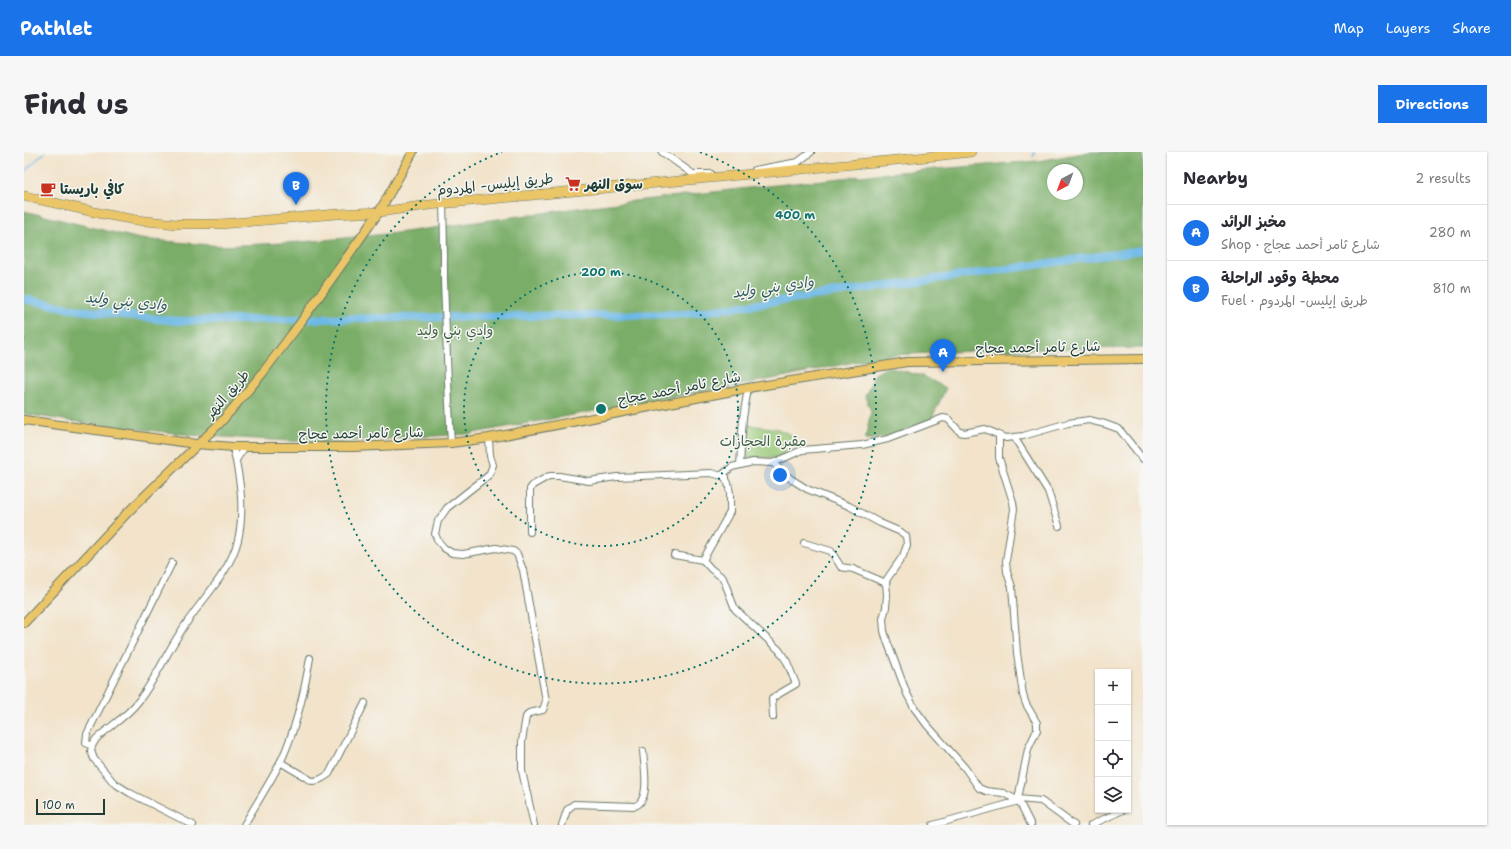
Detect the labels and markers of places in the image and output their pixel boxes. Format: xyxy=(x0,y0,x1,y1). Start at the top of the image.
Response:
pin: B xyxy=(283,172,309,205)
supermarket icon: سوق النهر xyxy=(564,175,582,193)
place label: سوق النهر xyxy=(583,175,643,194)
place label: كافي باريستا xyxy=(60,179,125,200)
cafe icon: كافي باريستا xyxy=(39,180,57,198)
pin: A xyxy=(930,339,956,372)
centre of rings xyxy=(594,402,608,416)

